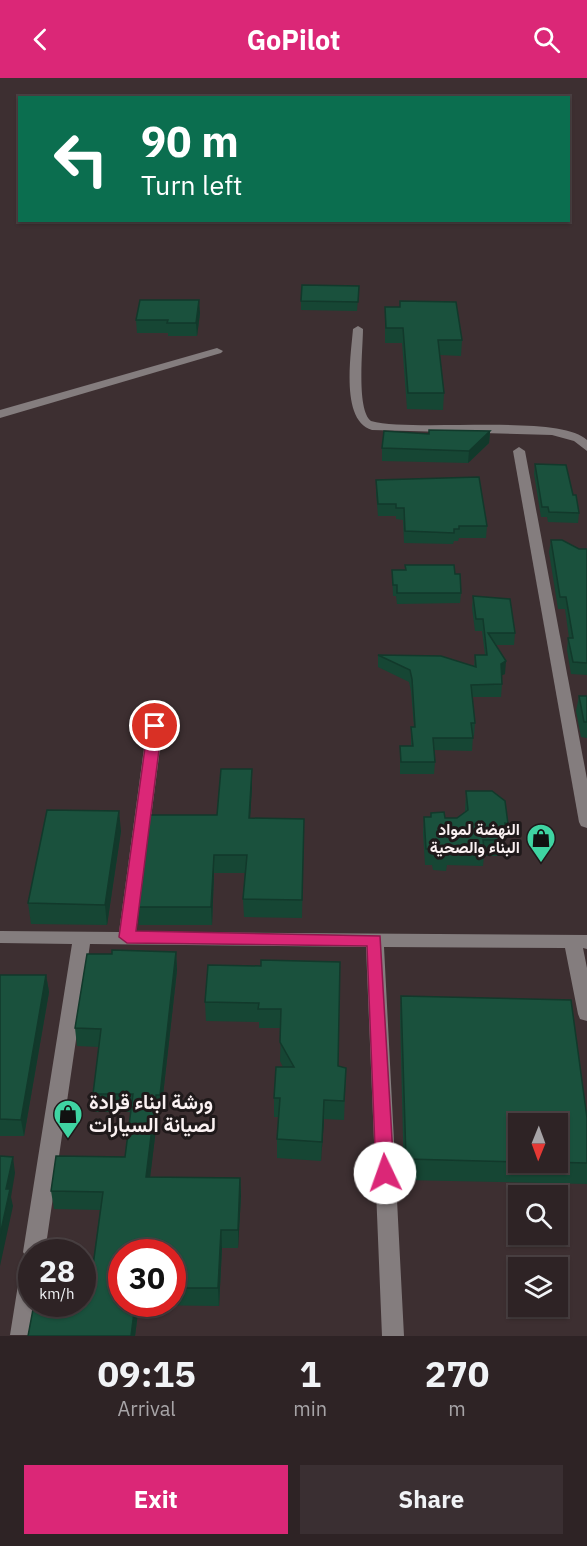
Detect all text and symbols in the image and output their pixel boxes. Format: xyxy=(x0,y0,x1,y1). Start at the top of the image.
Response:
text: GoPilot xyxy=(247,22,340,57)
icon: back xyxy=(24,23,57,56)
icon: search xyxy=(530,23,563,56)
text: 90 m xyxy=(141,114,239,169)
icon: left xyxy=(42,120,120,198)
text: Turn left xyxy=(141,167,242,202)
pin xyxy=(129,700,180,751)
icon: arrive xyxy=(138,709,171,742)
place label: النهضة لمواد البناء والصحية xyxy=(430,819,520,858)
shop icon: النهضة لمواد البناء والصحية xyxy=(525,822,557,864)
place label: ورشة ابناء قرادة لصيانة السيارات xyxy=(89,1088,216,1138)
shop icon: ورشة ابناء قرادة لصيانة السيارات xyxy=(52,1098,84,1140)
north arrow xyxy=(508,1113,568,1173)
map controls xyxy=(508,1113,568,1317)
position arrow xyxy=(353,1141,417,1205)
button: search xyxy=(508,1185,568,1245)
speed limit sign: 30 xyxy=(108,1239,186,1317)
text: 28 xyxy=(39,1251,75,1290)
button: layers xyxy=(508,1257,568,1317)
text: km/h xyxy=(39,1284,75,1303)
text: 09:15 xyxy=(98,1350,196,1397)
text: 1 xyxy=(299,1350,321,1397)
text: 270 xyxy=(425,1350,489,1397)
text: Arrival xyxy=(118,1395,176,1422)
text: min xyxy=(293,1395,327,1422)
text: m xyxy=(448,1395,466,1422)
button: Exit xyxy=(24,1465,288,1534)
button: Share xyxy=(300,1465,563,1534)

